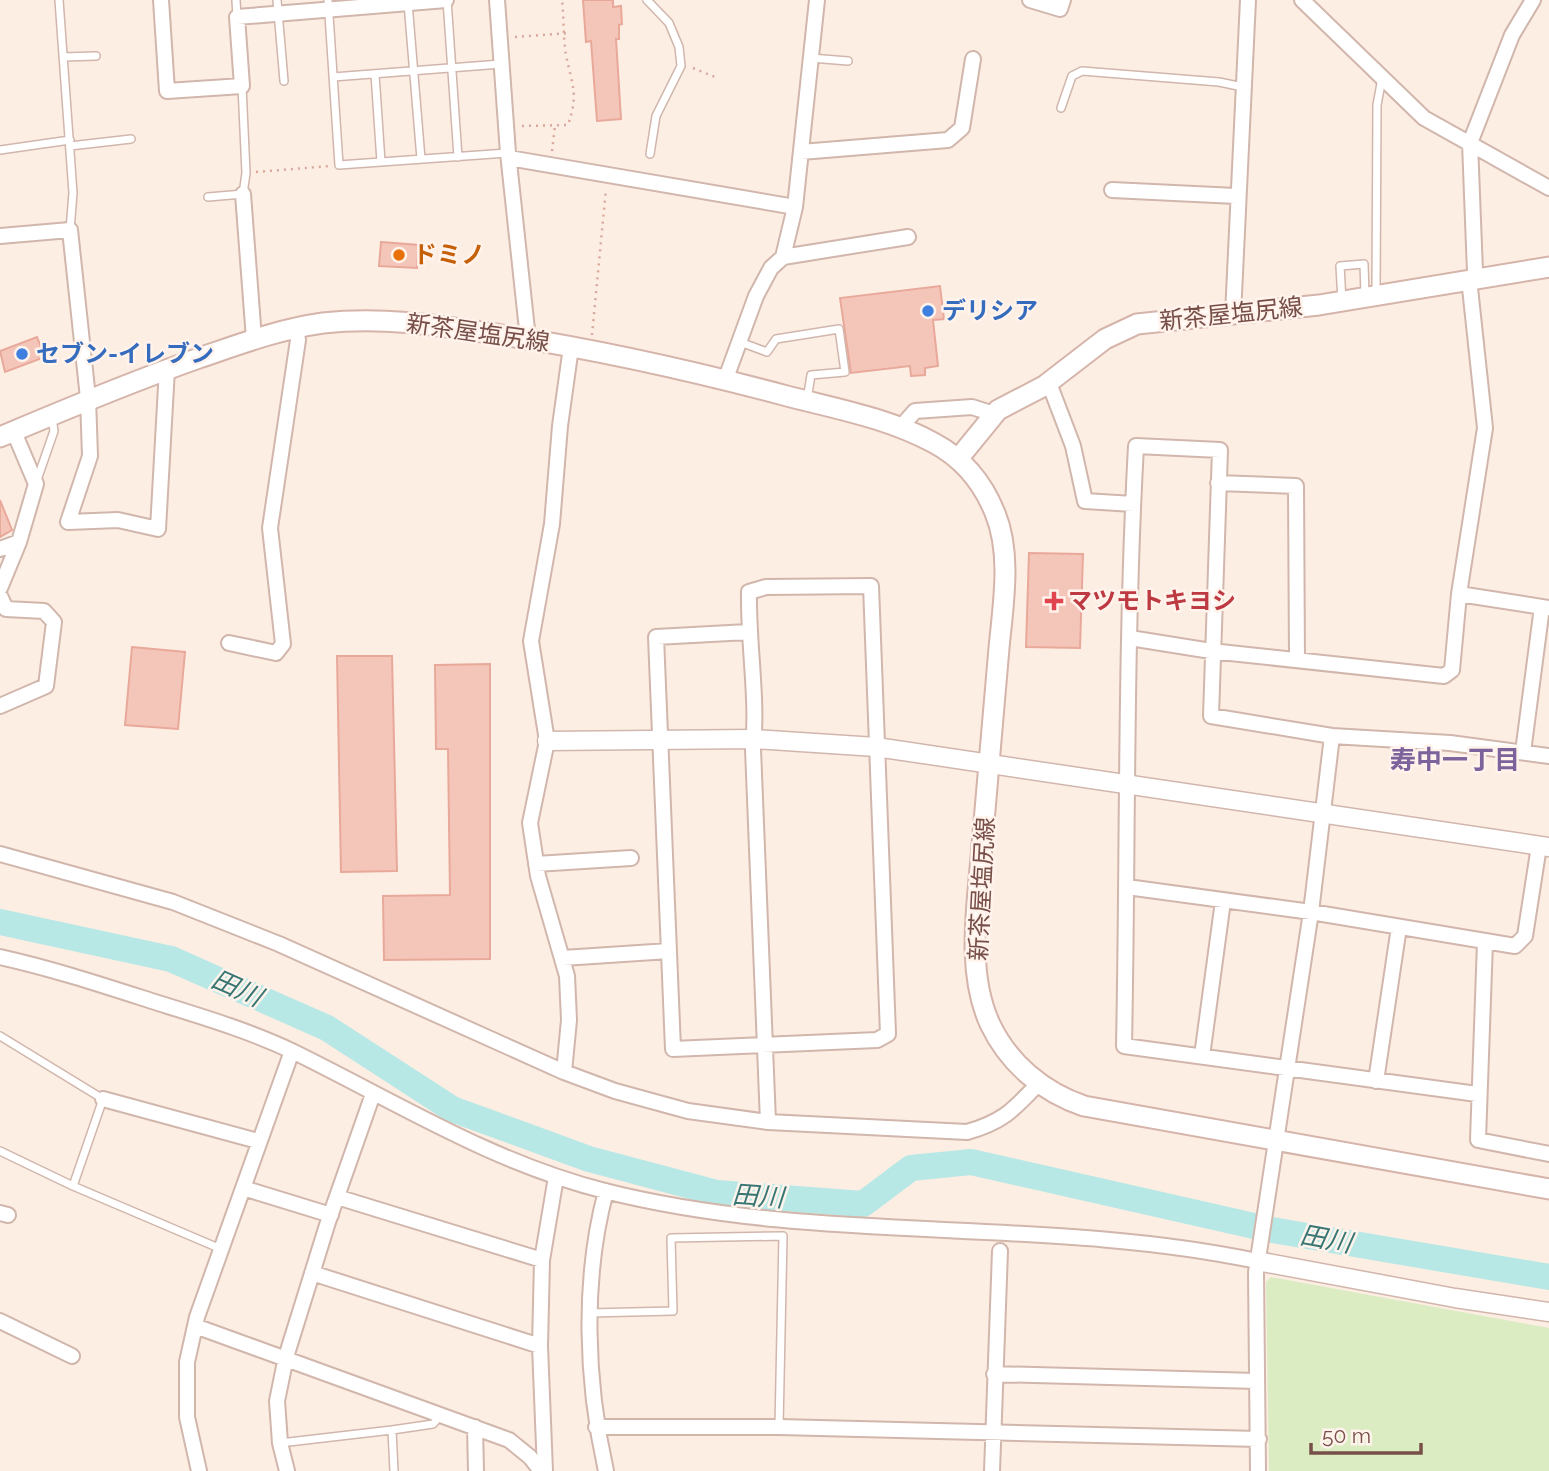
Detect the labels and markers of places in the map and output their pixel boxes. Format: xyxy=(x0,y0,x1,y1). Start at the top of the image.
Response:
place label: ドミノ xyxy=(413,240,485,269)
marker: ドミノ xyxy=(391,247,407,263)
place label: デリシア xyxy=(942,296,1038,325)
marker: デリシア xyxy=(920,303,936,319)
place label: セブン-イレブン xyxy=(36,339,214,368)
marker: セブン-イレブン xyxy=(14,346,30,362)
place label: マツモトキヨシ xyxy=(1068,586,1236,615)
marker: マツモトキヨシ xyxy=(1046,593,1062,609)

